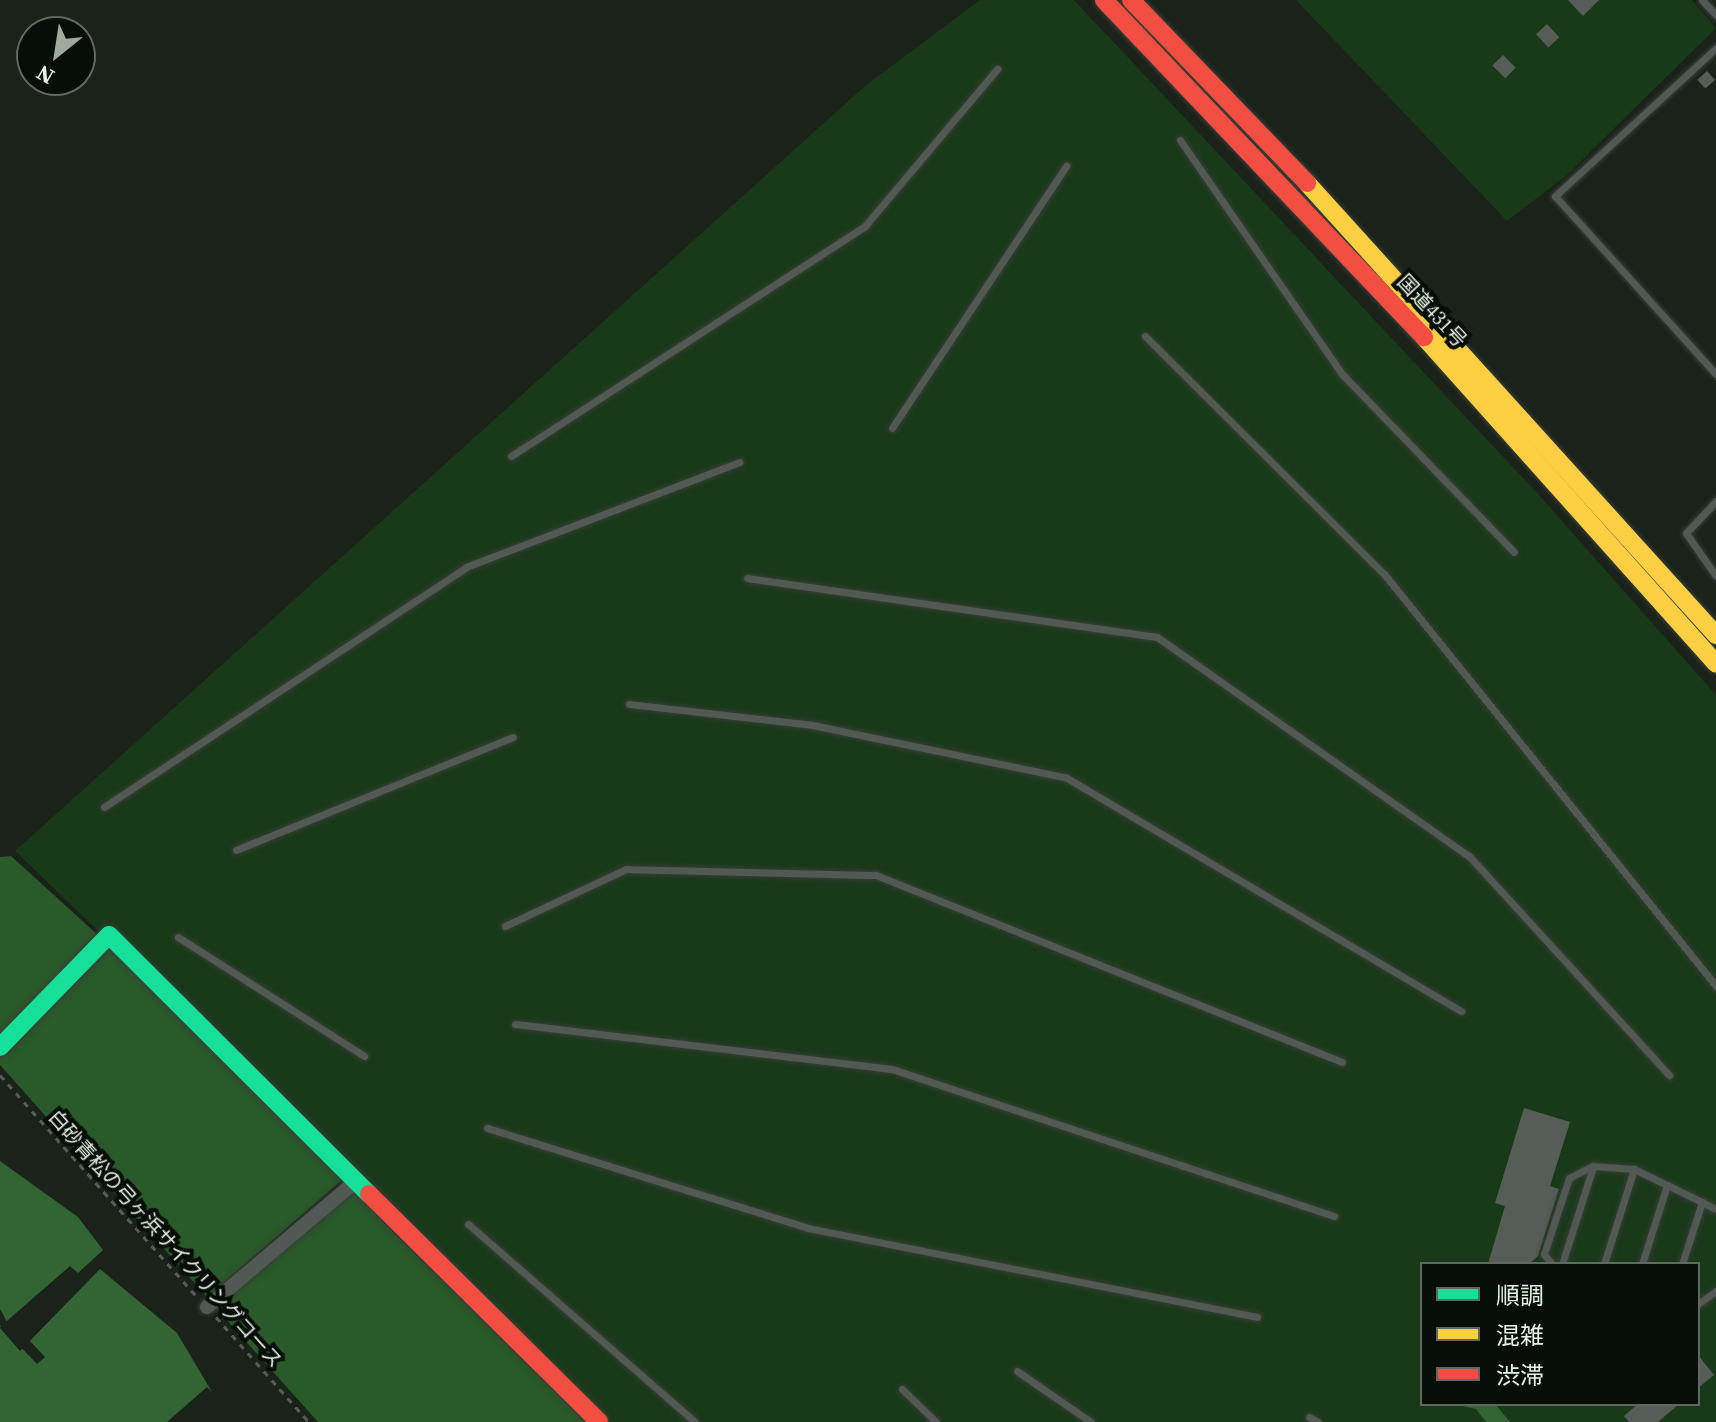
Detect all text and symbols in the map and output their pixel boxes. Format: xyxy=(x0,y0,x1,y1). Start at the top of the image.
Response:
north arrow xyxy=(16,16,96,96)
text: N xyxy=(31,58,59,92)
street label: 国道431号 xyxy=(1393,270,1471,352)
street label: 白砂青松の弓ヶ浜サイクリングコース xyxy=(42,1105,288,1373)
legend xyxy=(1420,1262,1700,1406)
text: 順調 xyxy=(1496,1279,1544,1312)
text: 混雑 xyxy=(1496,1319,1544,1352)
text: 渋滞 xyxy=(1496,1359,1544,1392)

